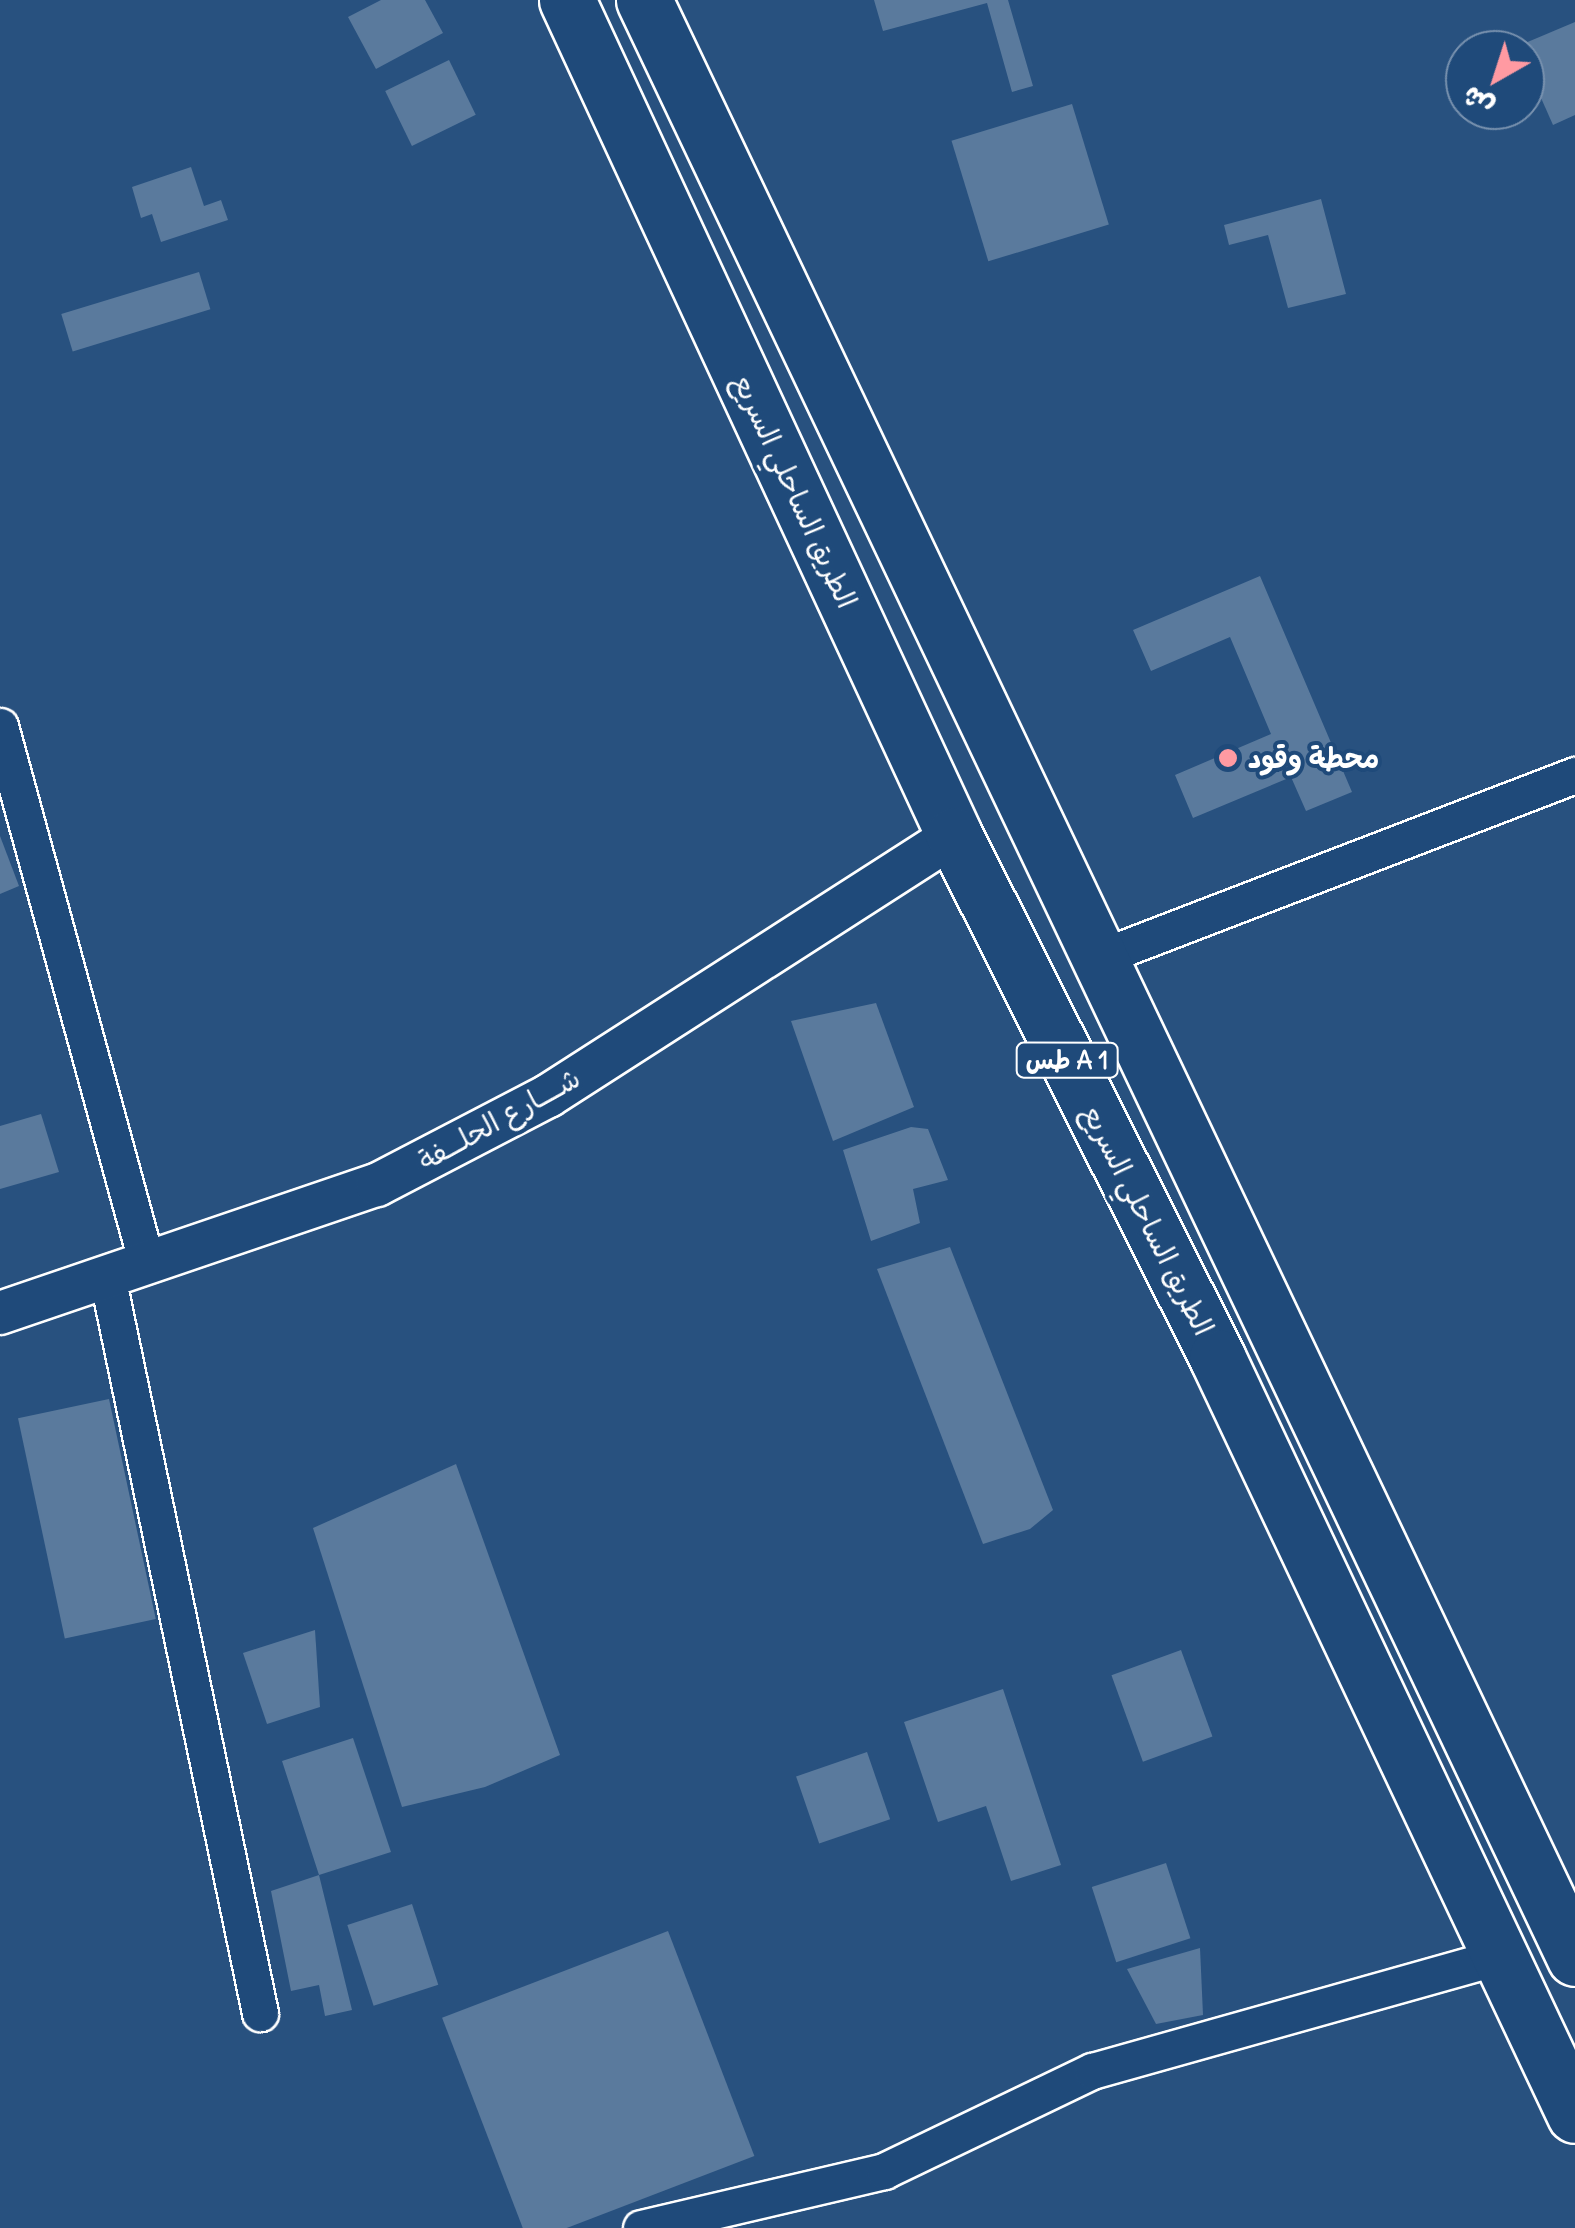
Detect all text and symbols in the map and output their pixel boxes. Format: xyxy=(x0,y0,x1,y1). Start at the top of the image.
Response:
north arrow xyxy=(1445,30,1545,130)
text: ش xyxy=(1454,78,1501,125)
street label: الطريق الساحلي السريع xyxy=(726,369,864,613)
place label: محطة وقود xyxy=(1248,741,1379,775)
marker: محطة وقود xyxy=(1217,747,1239,769)
road number: طس A 1 xyxy=(1014,1040,1120,1080)
street label: شــــارع الحلـــفة xyxy=(412,1061,586,1177)
street label: الطريق الساحلي السريع xyxy=(1075,1099,1221,1341)

